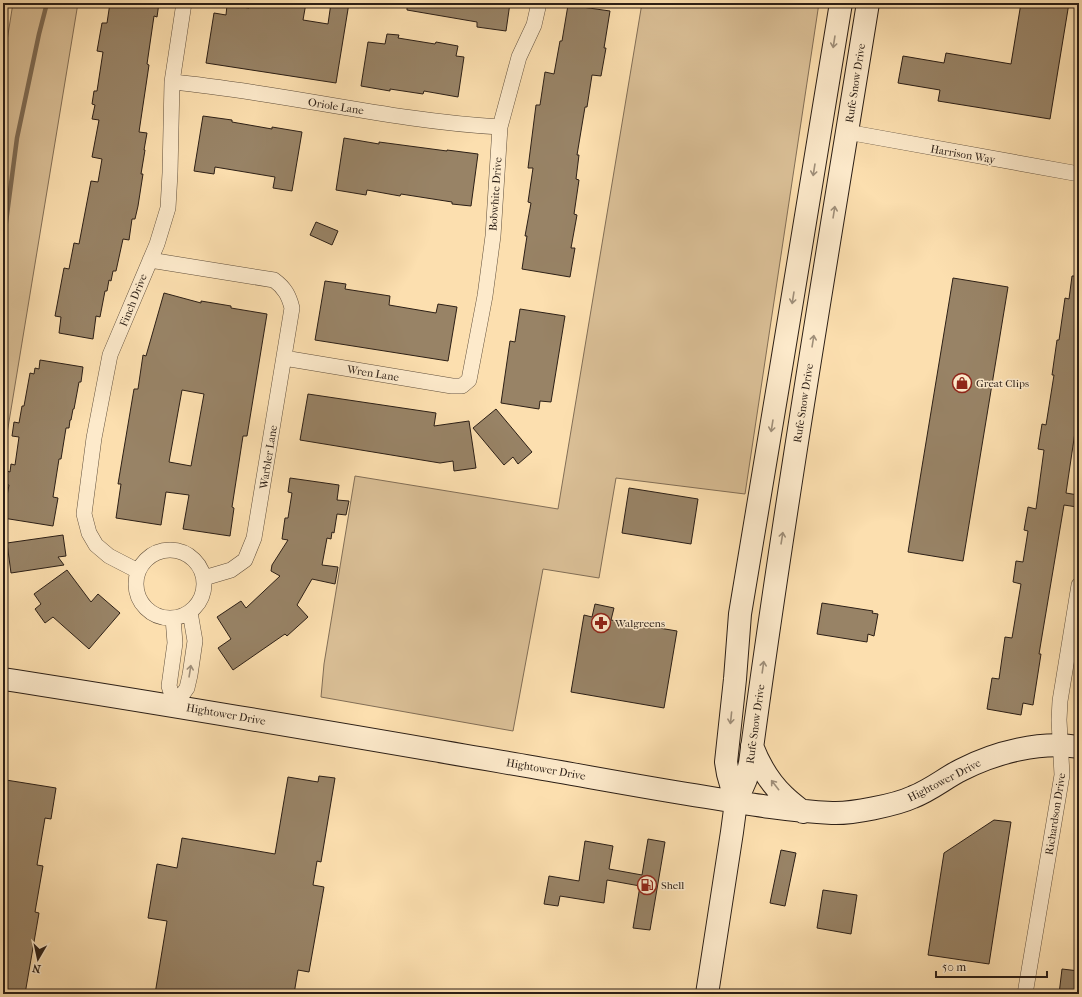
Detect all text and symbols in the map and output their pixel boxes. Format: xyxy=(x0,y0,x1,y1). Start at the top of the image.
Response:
one-way arrow xyxy=(830,35,838,48)
street label: Rufe Snow Drive xyxy=(843,42,868,124)
street label: Oriole Lane xyxy=(307,96,365,117)
street label: Harrison Way xyxy=(930,142,997,167)
street label: Bobwhite Drive xyxy=(486,156,505,232)
one-way arrow xyxy=(810,163,818,176)
one-way arrow xyxy=(830,206,838,219)
street label: Finch Drive xyxy=(117,271,150,328)
one-way arrow xyxy=(789,291,797,304)
one-way arrow xyxy=(809,335,817,348)
street label: Rufe Snow Drive xyxy=(791,362,816,444)
street label: Wren Lane xyxy=(345,363,400,384)
shop icon: Great Clips xyxy=(951,372,973,394)
place label: Great Clips xyxy=(976,377,1029,390)
one-way arrow xyxy=(767,420,775,433)
street label: Warbler Lane xyxy=(257,424,280,491)
one-way arrow xyxy=(778,532,786,545)
pharmacy icon: Walgreens xyxy=(590,612,612,634)
place label: Walgreens xyxy=(614,617,665,630)
one-way arrow xyxy=(759,661,767,674)
one-way arrow xyxy=(187,665,195,678)
street label: Rufe Snow Drive xyxy=(743,683,768,765)
street label: Hightower Drive xyxy=(185,701,267,728)
one-way arrow xyxy=(727,711,734,724)
street label: Hightower Drive xyxy=(505,756,587,783)
street label: Hightower Drive xyxy=(905,756,984,805)
street label: Richardson Drive xyxy=(1043,772,1068,856)
one-way arrow xyxy=(771,780,779,791)
fuel station icon: Shell xyxy=(636,874,658,896)
place label: Shell xyxy=(661,879,684,892)
north arrow xyxy=(18,939,58,979)
scale bar xyxy=(936,953,1047,979)
text: 50 m xyxy=(942,960,966,974)
text: N xyxy=(31,961,42,975)

